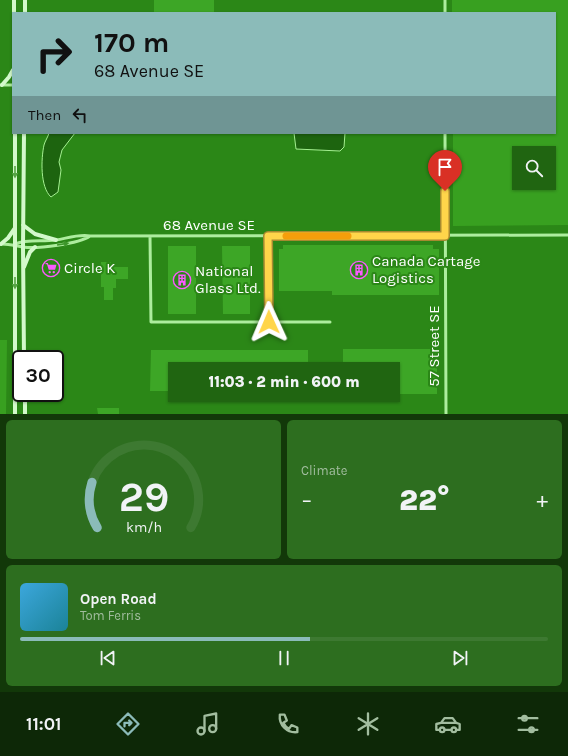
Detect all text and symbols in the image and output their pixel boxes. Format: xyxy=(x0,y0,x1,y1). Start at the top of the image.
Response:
text: 170 m xyxy=(94,26,169,59)
icon: right xyxy=(28,28,80,80)
text: 68 Avenue SE xyxy=(94,60,204,82)
icon: left xyxy=(69,104,91,126)
text: Then xyxy=(28,106,61,124)
map controls xyxy=(512,146,556,190)
button: search xyxy=(512,146,556,190)
pin xyxy=(428,150,462,191)
icon: arrive xyxy=(434,156,456,178)
one-way arrow xyxy=(12,166,18,179)
street label: 68 Avenue SE xyxy=(163,216,255,234)
one-way arrow xyxy=(57,241,69,247)
place label: Canada Cartage Logistics xyxy=(372,252,480,287)
supermarket icon: Circle K xyxy=(41,258,61,278)
place label: Circle K xyxy=(64,259,115,277)
building icon: Canada Cartage Logistics xyxy=(349,260,369,280)
place label: National Glass Ltd. xyxy=(195,262,261,297)
building icon: National Glass Ltd. xyxy=(172,270,192,290)
one-way arrow xyxy=(12,277,18,290)
position arrow xyxy=(248,301,290,343)
street label: 57 Street SE xyxy=(425,305,443,387)
speed limit sign: 30 xyxy=(12,350,64,402)
text: 11:03 · 2 min · 600 m xyxy=(208,373,360,391)
text: Climate xyxy=(301,463,347,478)
text: 29 xyxy=(118,472,169,520)
text: 22° xyxy=(399,482,450,518)
text: − xyxy=(301,487,313,513)
text: + xyxy=(536,487,548,513)
text: km/h xyxy=(125,518,162,535)
text: Open Road xyxy=(80,590,157,608)
text: Tom Ferris xyxy=(80,608,141,623)
icon: previous xyxy=(97,647,119,669)
icon: pause xyxy=(273,647,295,669)
icon: next xyxy=(449,647,471,669)
icon: directions xyxy=(114,710,142,738)
icon: music xyxy=(194,710,222,738)
icon: phone xyxy=(274,710,302,738)
icon: climate xyxy=(354,710,382,738)
icon: car xyxy=(434,710,462,738)
icon: filters xyxy=(514,710,542,738)
text: 11:01 xyxy=(26,713,62,735)

